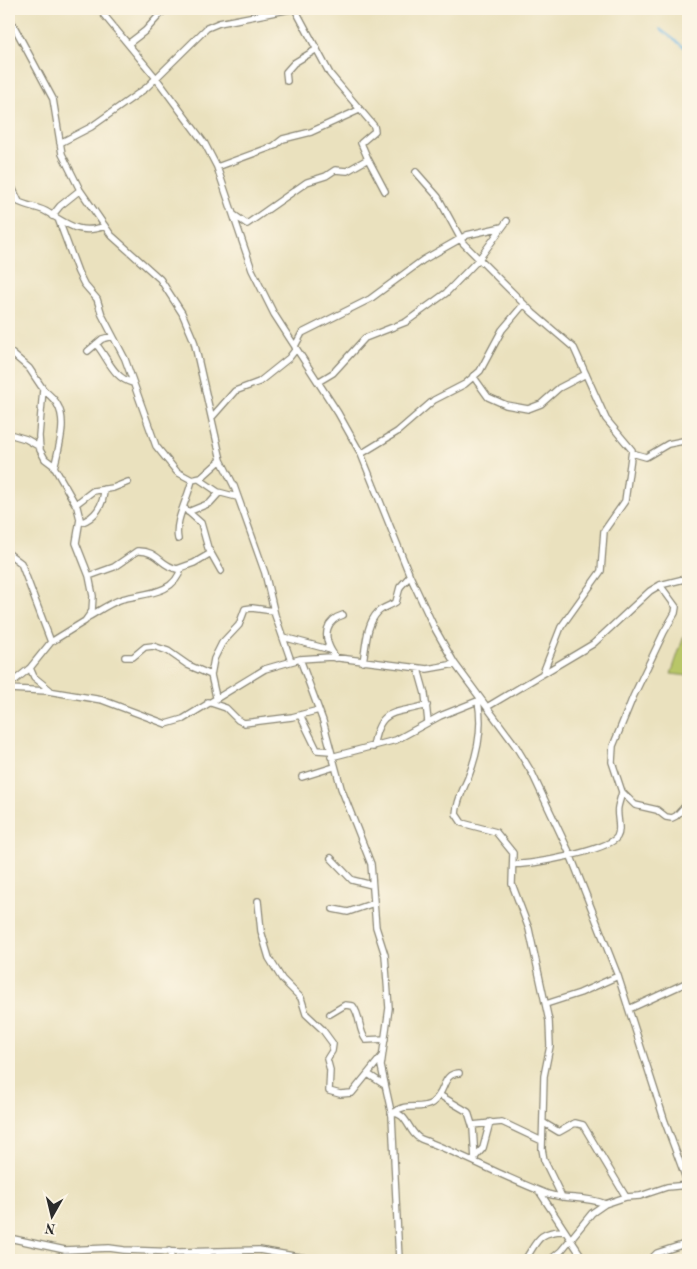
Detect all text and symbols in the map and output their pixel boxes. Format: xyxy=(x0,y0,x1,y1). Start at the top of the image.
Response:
north arrow xyxy=(28,1192,78,1242)
text: N xyxy=(44,1220,57,1236)

